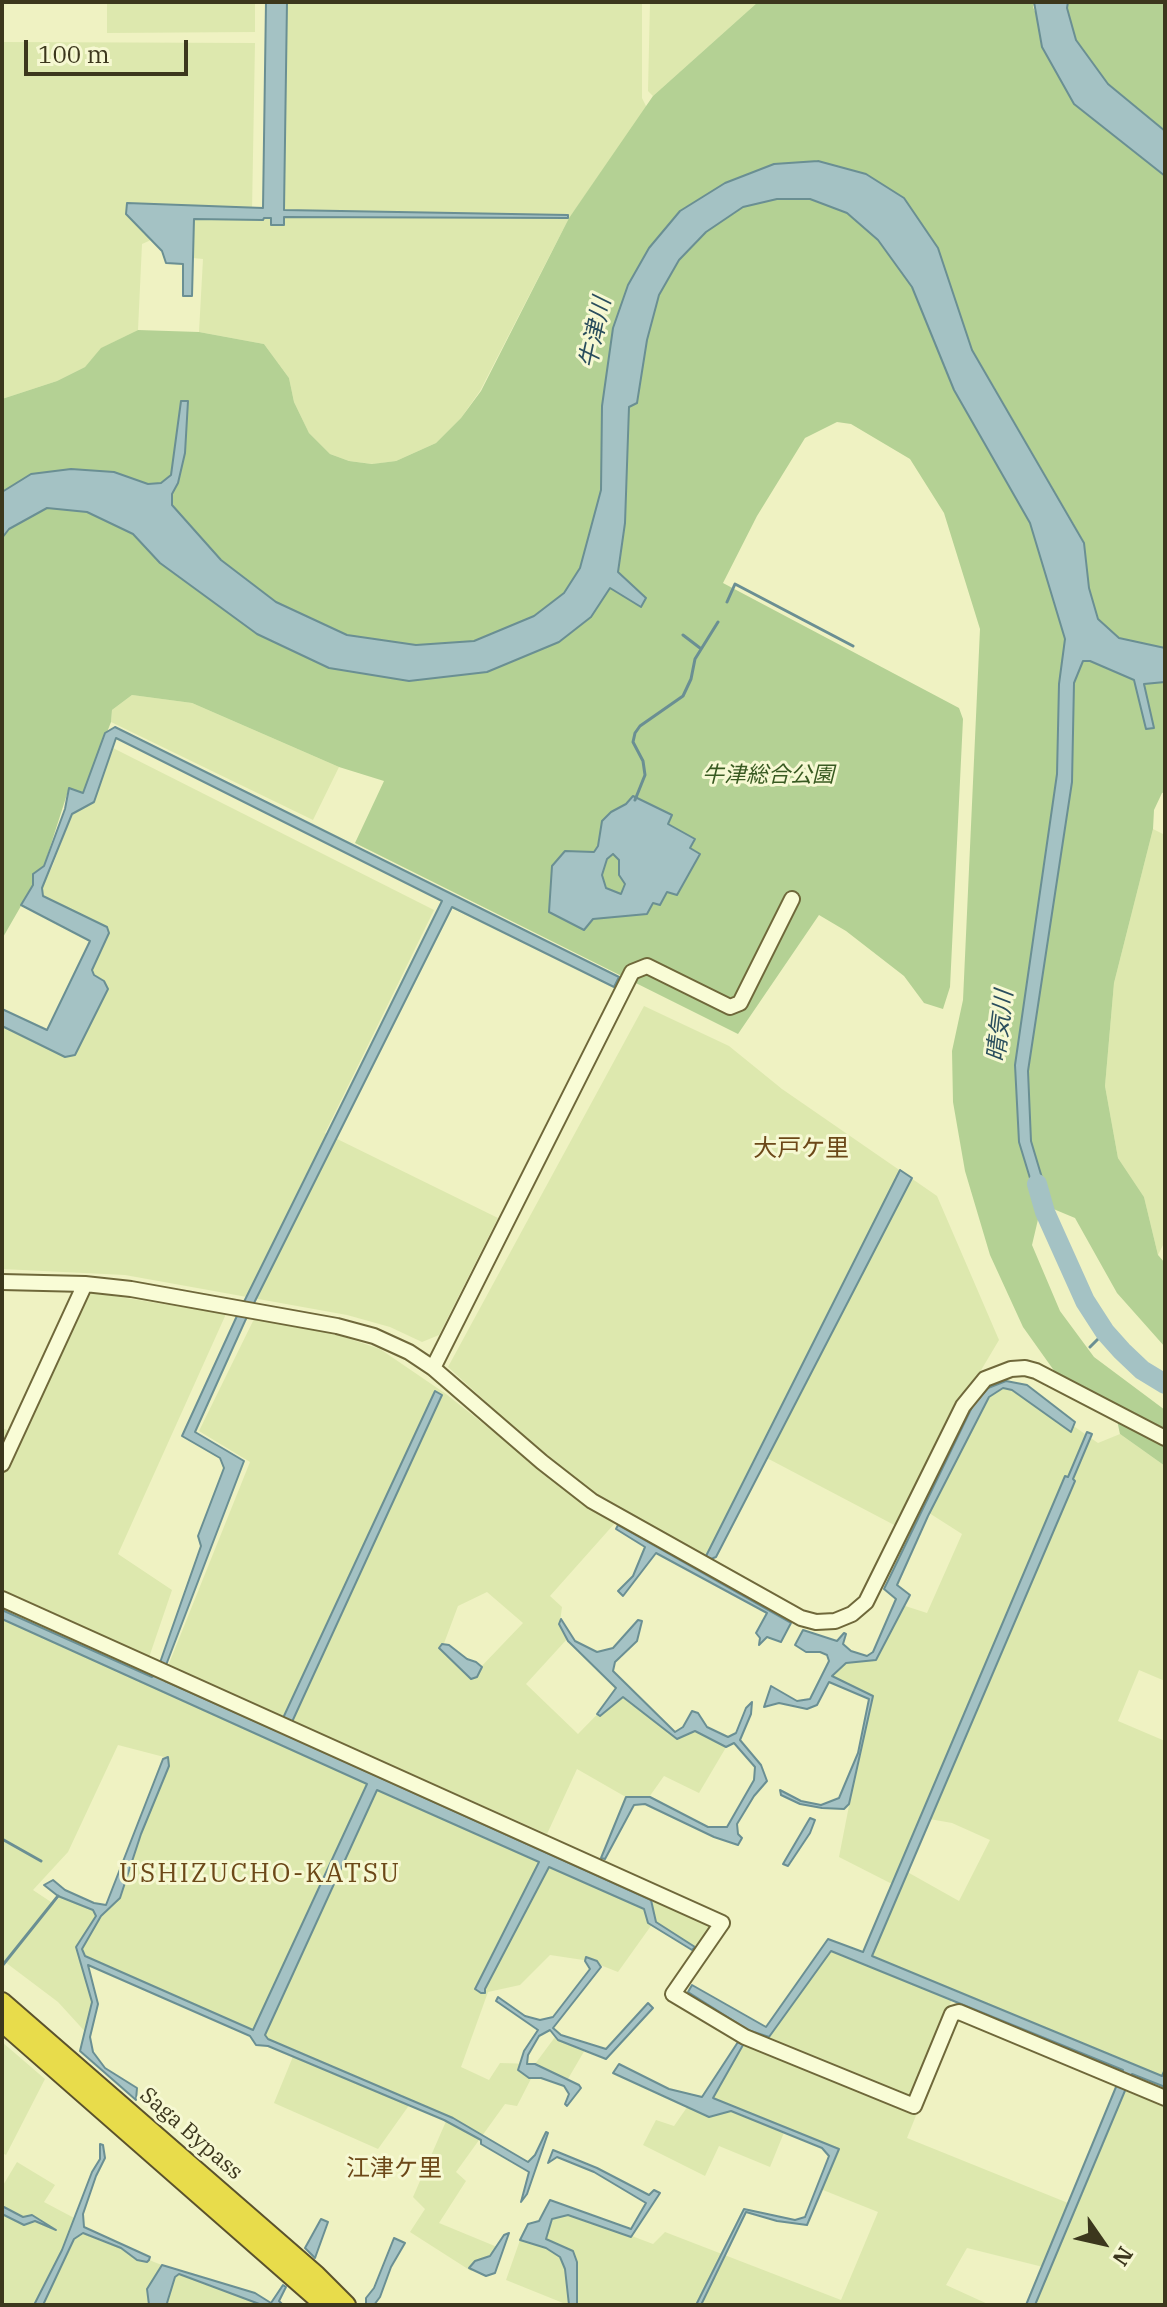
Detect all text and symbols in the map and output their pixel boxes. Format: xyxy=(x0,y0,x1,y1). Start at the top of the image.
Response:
scale bar xyxy=(28,24,192,74)
text: 100 m xyxy=(38,38,110,70)
water label: 牛津川 xyxy=(574,295,618,371)
park label: 牛津総合公園 xyxy=(702,763,834,789)
water label: 晴気川 xyxy=(982,989,1020,1063)
district label: 大戸ケ里 xyxy=(753,1135,849,1163)
district label: USHIZUCHO-KATSU xyxy=(119,1858,401,1890)
street label: Saga Bypass xyxy=(134,2082,248,2186)
district label: 江津ケ里 xyxy=(346,2155,442,2183)
north arrow xyxy=(1063,2203,1143,2283)
text: N xyxy=(1106,2241,1140,2272)

